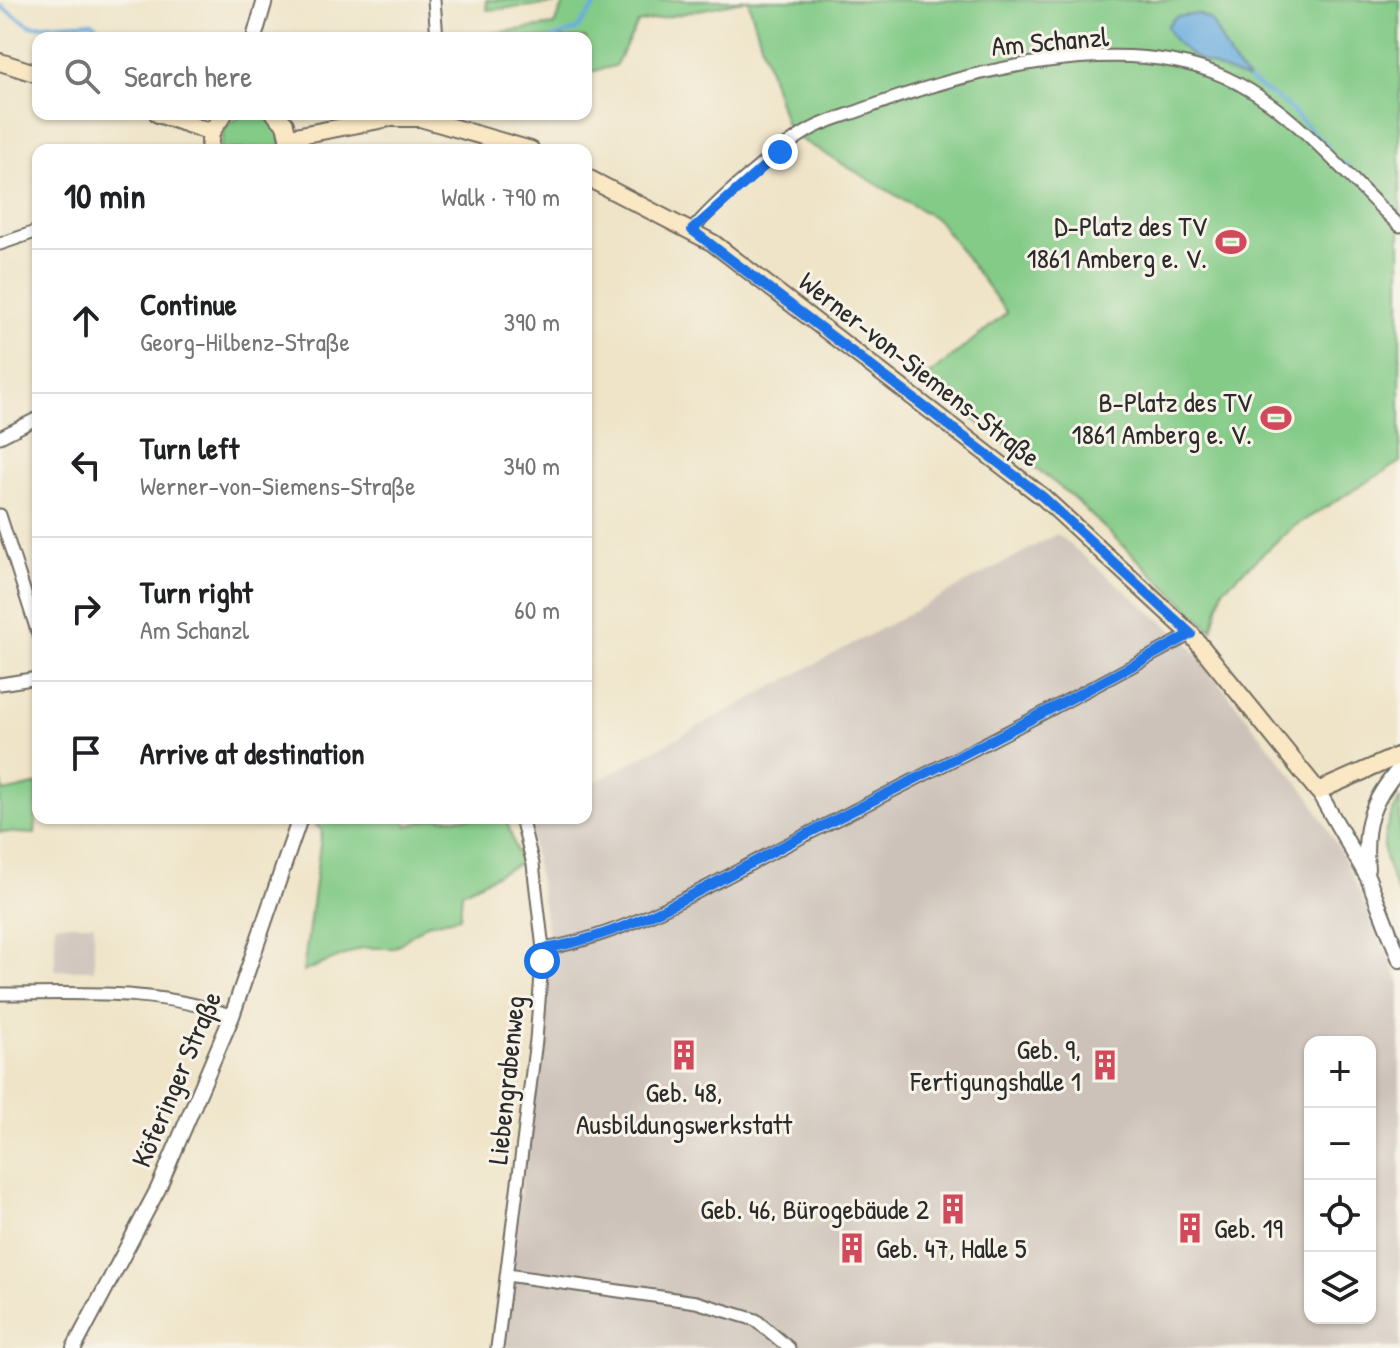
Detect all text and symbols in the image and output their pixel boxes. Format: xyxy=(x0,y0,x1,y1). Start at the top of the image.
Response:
street label: Am Schanzl xyxy=(990,17,1111,65)
search box xyxy=(32,32,592,120)
icon: search xyxy=(60,54,104,98)
text: Search here xyxy=(124,56,252,96)
route end xyxy=(762,134,798,170)
text: 10 min xyxy=(64,173,146,219)
text: Walk · 790 m xyxy=(441,179,560,214)
place label: D-Platz des TV 1861 Amberg e. V. xyxy=(1027,207,1207,277)
sports icon: D-Platz des TV 1861 Amberg e. V. xyxy=(1214,225,1248,259)
street label: Werner-von-Siemens-Straße xyxy=(791,263,1049,475)
text: Continue xyxy=(140,284,237,324)
icon: ahead xyxy=(64,299,108,343)
text: 390 m xyxy=(504,304,560,339)
text: Georg-Hilbenz-Straße xyxy=(140,324,350,359)
place label: B-Platz des TV 1861 Amberg e. V. xyxy=(1072,383,1252,453)
sports icon: B-Platz des TV 1861 Amberg e. V. xyxy=(1259,401,1293,435)
text: Turn left xyxy=(140,428,239,468)
icon: left xyxy=(64,443,108,487)
text: 340 m xyxy=(503,448,560,483)
text: Werner-von-Siemens-Straße xyxy=(140,468,416,503)
text: Turn right xyxy=(140,572,253,612)
icon: right xyxy=(64,587,108,631)
text: 60 m xyxy=(514,592,560,627)
text: Am Schanzl xyxy=(140,612,249,647)
icon: arrive xyxy=(64,731,108,775)
text: Arrive at destination xyxy=(140,733,365,773)
route start xyxy=(524,943,560,979)
street label: Köferinger Straße xyxy=(122,985,230,1173)
street label: Liebengrabenweg xyxy=(478,994,534,1166)
place label: Geb. 9, Fertigungshalle 1 xyxy=(910,1030,1081,1100)
map controls xyxy=(1304,1036,1376,1324)
button: + xyxy=(1304,1036,1376,1108)
building icon: Geb. 48, Ausbildungswerkstatt xyxy=(667,1038,701,1072)
building icon: Geb. 9, Fertigungshalle 1 xyxy=(1088,1048,1122,1082)
place label: Geb. 48, Ausbildungswerkstatt xyxy=(576,1073,792,1143)
button: − xyxy=(1304,1108,1376,1180)
button: locate xyxy=(1304,1180,1376,1252)
place label: Geb. 46, Bürogebäude 2 xyxy=(700,1190,929,1228)
building icon: Geb. 46, Bürogebäude 2 xyxy=(936,1192,970,1226)
place label: Geb. 19 xyxy=(1214,1209,1283,1247)
building icon: Geb. 19 xyxy=(1173,1211,1207,1245)
place label: Geb. 47, Halle 5 xyxy=(876,1229,1027,1267)
building icon: Geb. 47, Halle 5 xyxy=(835,1231,869,1265)
button: layers xyxy=(1304,1252,1376,1324)

